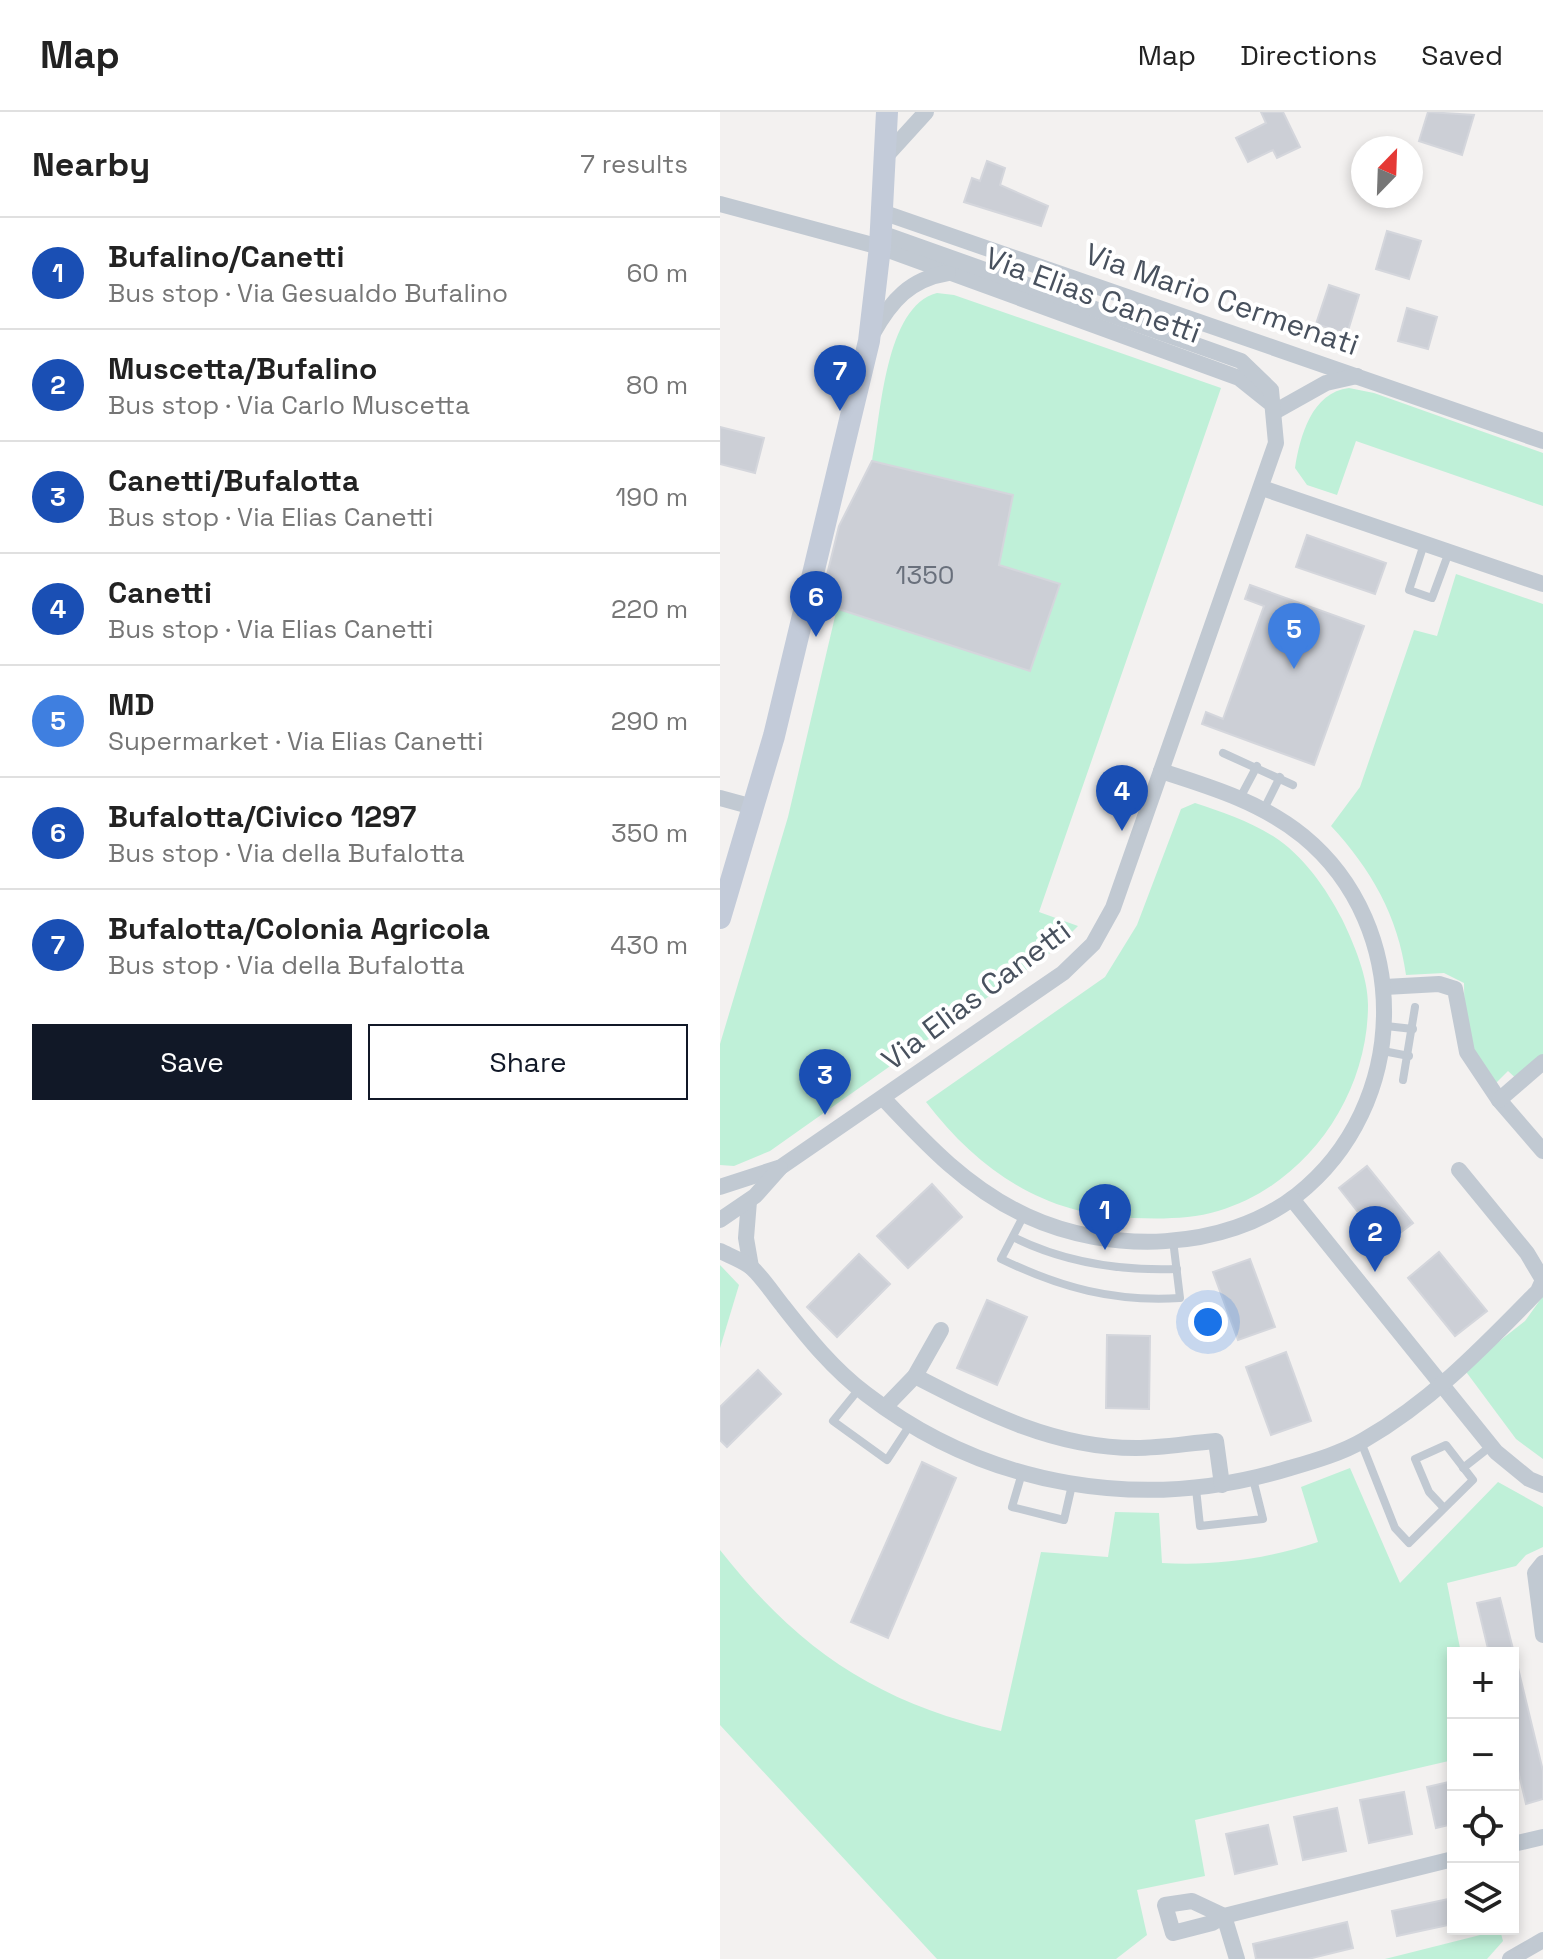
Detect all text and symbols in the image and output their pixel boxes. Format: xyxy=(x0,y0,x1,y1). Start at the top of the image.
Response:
text: Map xyxy=(40,31,120,79)
text: Map xyxy=(1138,37,1196,73)
text: Directions xyxy=(1240,37,1377,73)
text: Saved xyxy=(1421,37,1503,73)
north arrow xyxy=(1351,136,1423,208)
text: Nearby xyxy=(32,143,150,186)
text: 7 results xyxy=(580,147,688,181)
street label: Via Mario Cermenati xyxy=(1080,234,1364,364)
text: Bufalino/Canetti xyxy=(108,237,345,276)
street label: Via Elias Canetti xyxy=(980,238,1206,352)
text: 1 xyxy=(52,256,64,290)
text: 60 m xyxy=(626,256,688,290)
text: Bus stop · Via Gesualdo Bufalino xyxy=(108,276,508,310)
pin: 7 xyxy=(814,345,866,411)
text: Muscetta/Bufalino xyxy=(108,349,377,388)
text: 2 xyxy=(50,368,66,402)
text: 80 m xyxy=(626,368,688,402)
text: Bus stop · Via Carlo Muscetta xyxy=(108,388,470,422)
text: Canetti/Bufalotta xyxy=(108,461,359,500)
text: 3 xyxy=(50,480,66,514)
text: 190 m xyxy=(616,480,688,514)
text: Bus stop · Via Elias Canetti xyxy=(108,500,433,534)
house number: 1350 xyxy=(896,558,954,592)
pin: 6 xyxy=(790,571,842,637)
text: Canetti xyxy=(108,573,212,612)
text: 4 xyxy=(50,592,66,626)
text: 220 m xyxy=(611,592,688,626)
pin: 5 xyxy=(1268,603,1320,669)
text: Bus stop · Via Elias Canetti xyxy=(108,612,433,646)
text: MD xyxy=(108,685,154,724)
text: 5 xyxy=(50,704,66,738)
text: 290 m xyxy=(611,704,688,738)
text: Supermarket · Via Elias Canetti xyxy=(108,724,483,758)
pin: 4 xyxy=(1096,765,1148,831)
text: Bufalotta/Civico 1297 xyxy=(108,797,416,836)
text: 6 xyxy=(50,816,66,850)
text: 350 m xyxy=(611,816,688,850)
text: Bus stop · Via della Bufalotta xyxy=(108,836,465,870)
text: Bufalotta/Colonia Agricola xyxy=(108,909,490,948)
street label: Via Elias Canetti xyxy=(874,911,1078,1079)
text: 7 xyxy=(51,928,65,962)
text: 430 m xyxy=(610,928,688,962)
text: Bus stop · Via della Bufalotta xyxy=(108,948,465,982)
button: Save xyxy=(32,1024,352,1100)
button: Share xyxy=(368,1024,688,1100)
pin: 3 xyxy=(799,1049,851,1115)
pin: 1 xyxy=(1079,1184,1131,1250)
pin: 2 xyxy=(1349,1206,1401,1272)
your location xyxy=(1188,1302,1228,1342)
map controls xyxy=(1447,1647,1519,1935)
button: + xyxy=(1447,1647,1519,1719)
button: − xyxy=(1447,1719,1519,1791)
button: locate xyxy=(1447,1791,1519,1863)
button: layers xyxy=(1447,1863,1519,1935)

